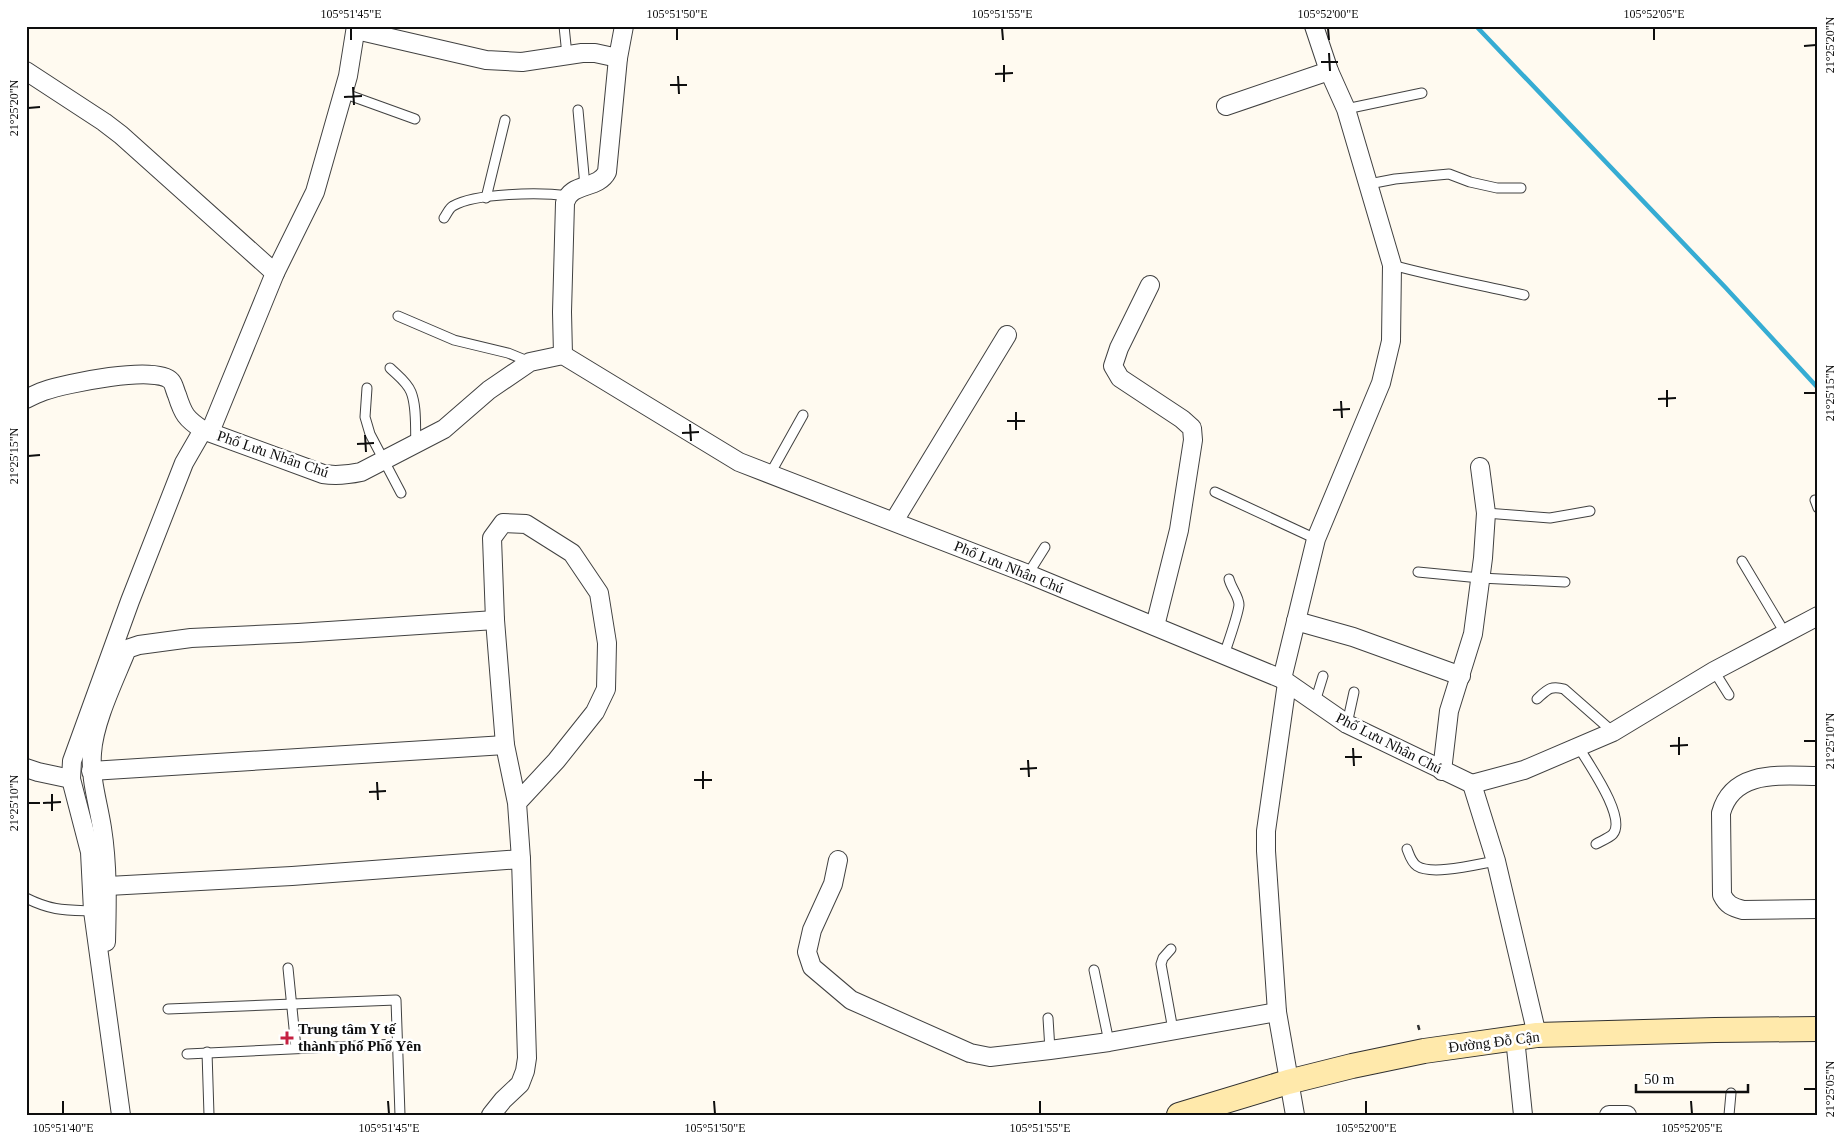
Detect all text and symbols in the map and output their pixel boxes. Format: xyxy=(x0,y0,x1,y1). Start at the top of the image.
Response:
text: 105°51'45"E xyxy=(320,7,382,21)
text: 105°51'50"E xyxy=(646,7,708,21)
text: 105°51'55"E xyxy=(971,7,1033,21)
text: 105°52'00"E xyxy=(1297,7,1359,21)
text: 105°52'05"E xyxy=(1623,7,1685,21)
text: 21°25'20"N xyxy=(1823,16,1837,73)
text: 21°25'20"N xyxy=(7,79,21,136)
text: 21°25'15"N xyxy=(1823,364,1837,421)
text: 21°25'15"N xyxy=(7,427,21,484)
street label: Phố Lưu Nhân Chú xyxy=(215,427,331,481)
street label: Phố Lưu Nhân Chú xyxy=(952,538,1067,596)
street label: Phố Lưu Nhân Chú xyxy=(1333,709,1445,777)
text: 21°25'10"N xyxy=(1823,712,1837,769)
text: 21°25'10"N xyxy=(7,774,21,831)
place label: Trung tâm Y tế thành phố Phổ Yên xyxy=(298,1021,422,1054)
street label: Đường Đỗ Cận xyxy=(1447,1028,1541,1056)
marker: Trung tâm Y tế thành phố Phổ Yên xyxy=(280,1031,294,1045)
text: 21°25'05"N xyxy=(1823,1060,1837,1117)
scale bar xyxy=(1636,1061,1749,1093)
text: 50 m xyxy=(1644,1071,1675,1087)
text: 105°51'40"E xyxy=(32,1121,94,1135)
text: 105°51'45"E xyxy=(358,1121,420,1135)
text: 105°51'50"E xyxy=(684,1121,746,1135)
text: 105°51'55"E xyxy=(1009,1121,1071,1135)
text: 105°52'00"E xyxy=(1335,1121,1397,1135)
text: 105°52'05"E xyxy=(1661,1121,1723,1135)

